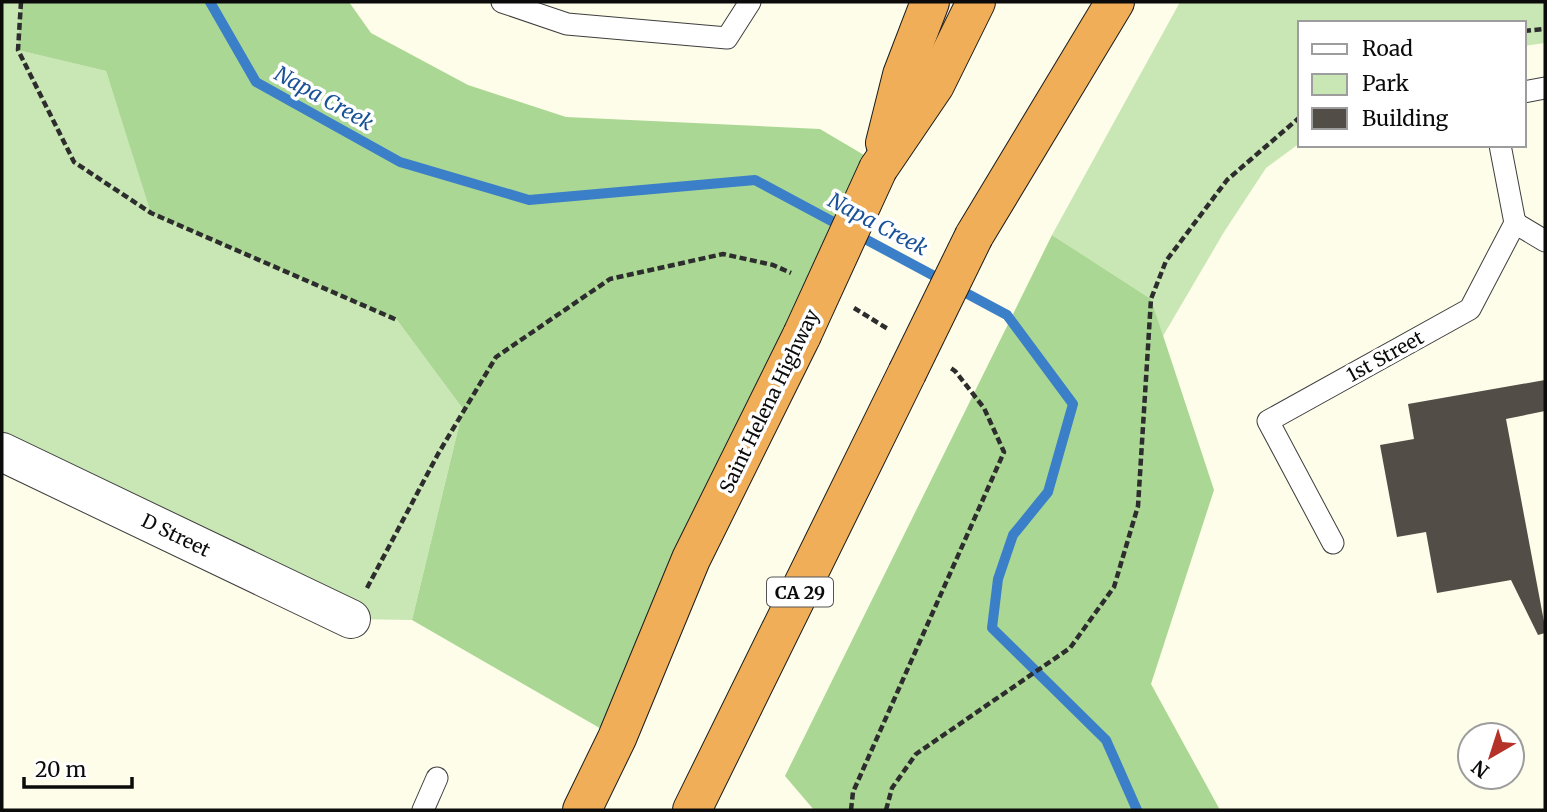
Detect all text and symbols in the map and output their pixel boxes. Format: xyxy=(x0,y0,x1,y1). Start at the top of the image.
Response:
legend xyxy=(1298,21,1526,147)
text: Road xyxy=(1362,35,1413,62)
water label: Napa Creek xyxy=(270,60,379,136)
text: Park xyxy=(1362,70,1409,97)
text: Building xyxy=(1362,105,1449,132)
water label: Napa Creek xyxy=(824,186,933,262)
street label: Saint Helena Highway xyxy=(714,305,824,497)
street label: 1st Street xyxy=(1342,325,1428,387)
street label: D Street xyxy=(138,508,215,562)
road number: CA 29 xyxy=(767,578,833,606)
north arrow xyxy=(1456,721,1526,791)
scale bar xyxy=(24,746,133,790)
text: N xyxy=(1467,755,1494,783)
text: 20 m xyxy=(35,756,87,783)

